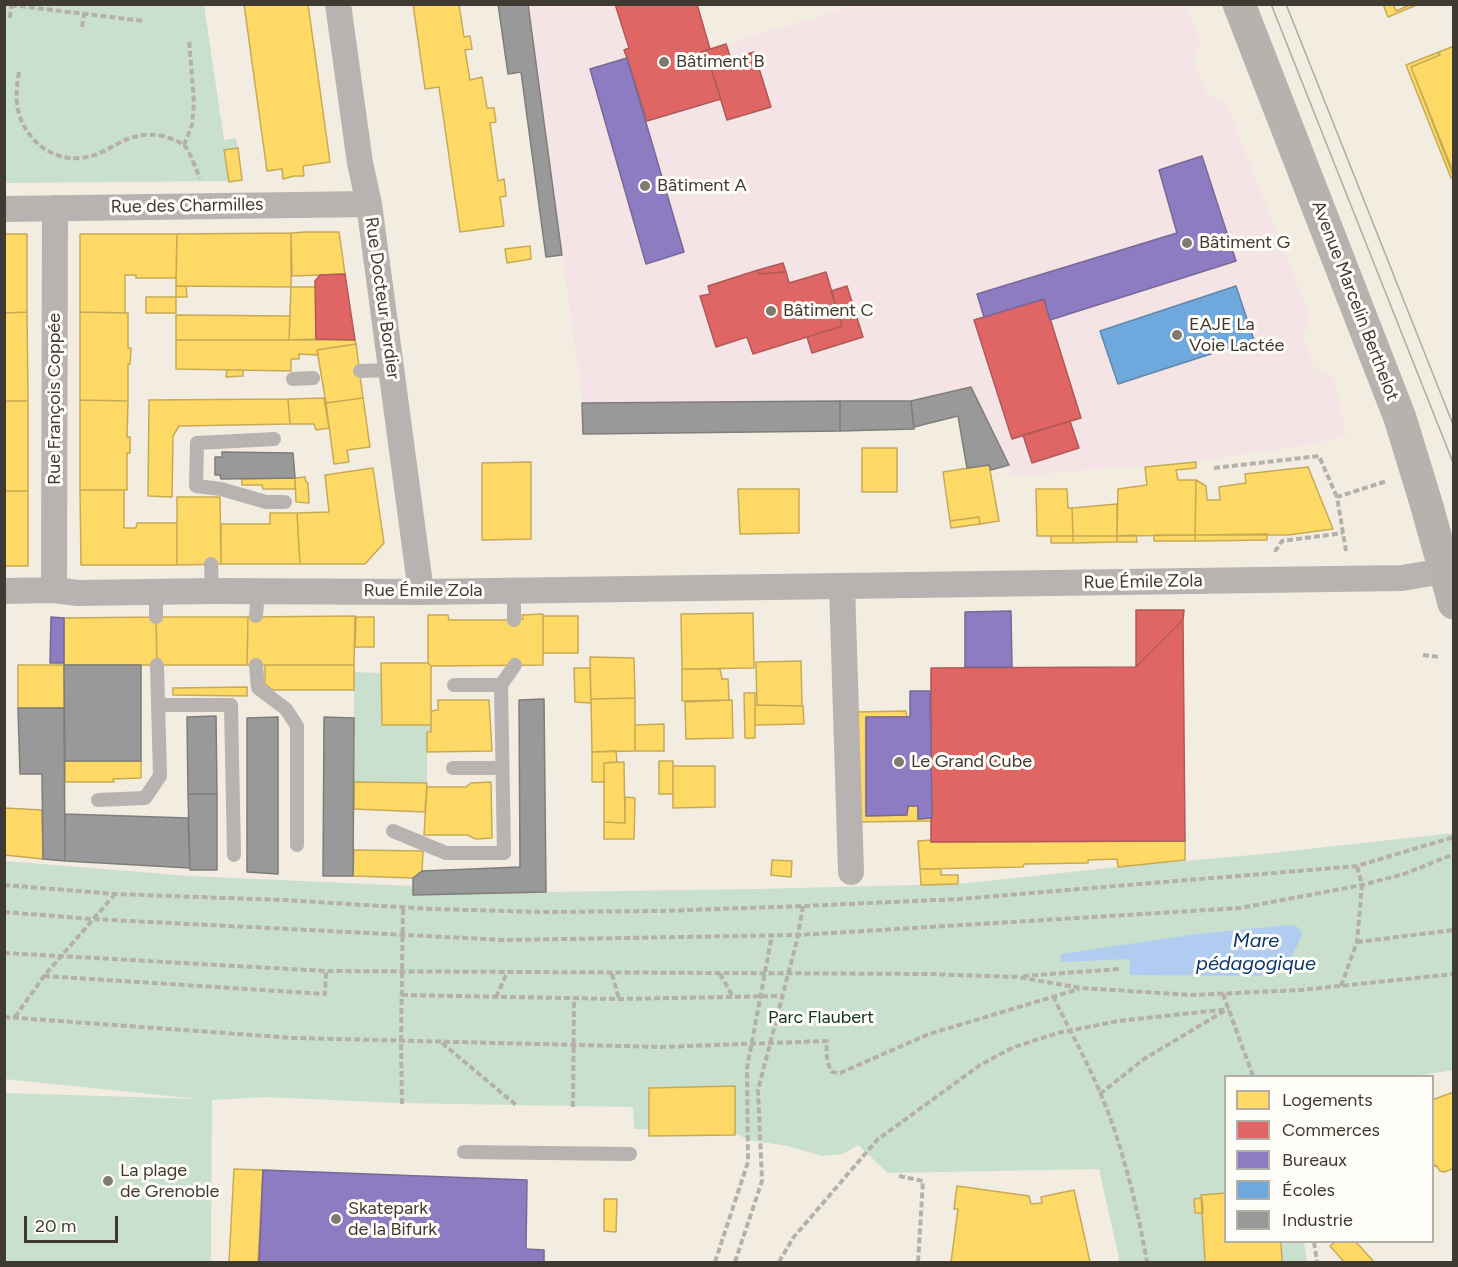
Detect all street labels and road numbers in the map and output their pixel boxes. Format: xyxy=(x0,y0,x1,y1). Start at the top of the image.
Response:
street label: Rue des Charmilles xyxy=(110,194,264,218)
street label: Avenue Marcelin Berthelot xyxy=(1307,198,1403,404)
street label: Rue Docteur Bordier xyxy=(360,216,404,380)
street label: Rue François Coppée xyxy=(44,313,66,485)
street label: Rue Émile Zola xyxy=(1083,570,1203,594)
street label: Rue Émile Zola xyxy=(363,580,483,602)

